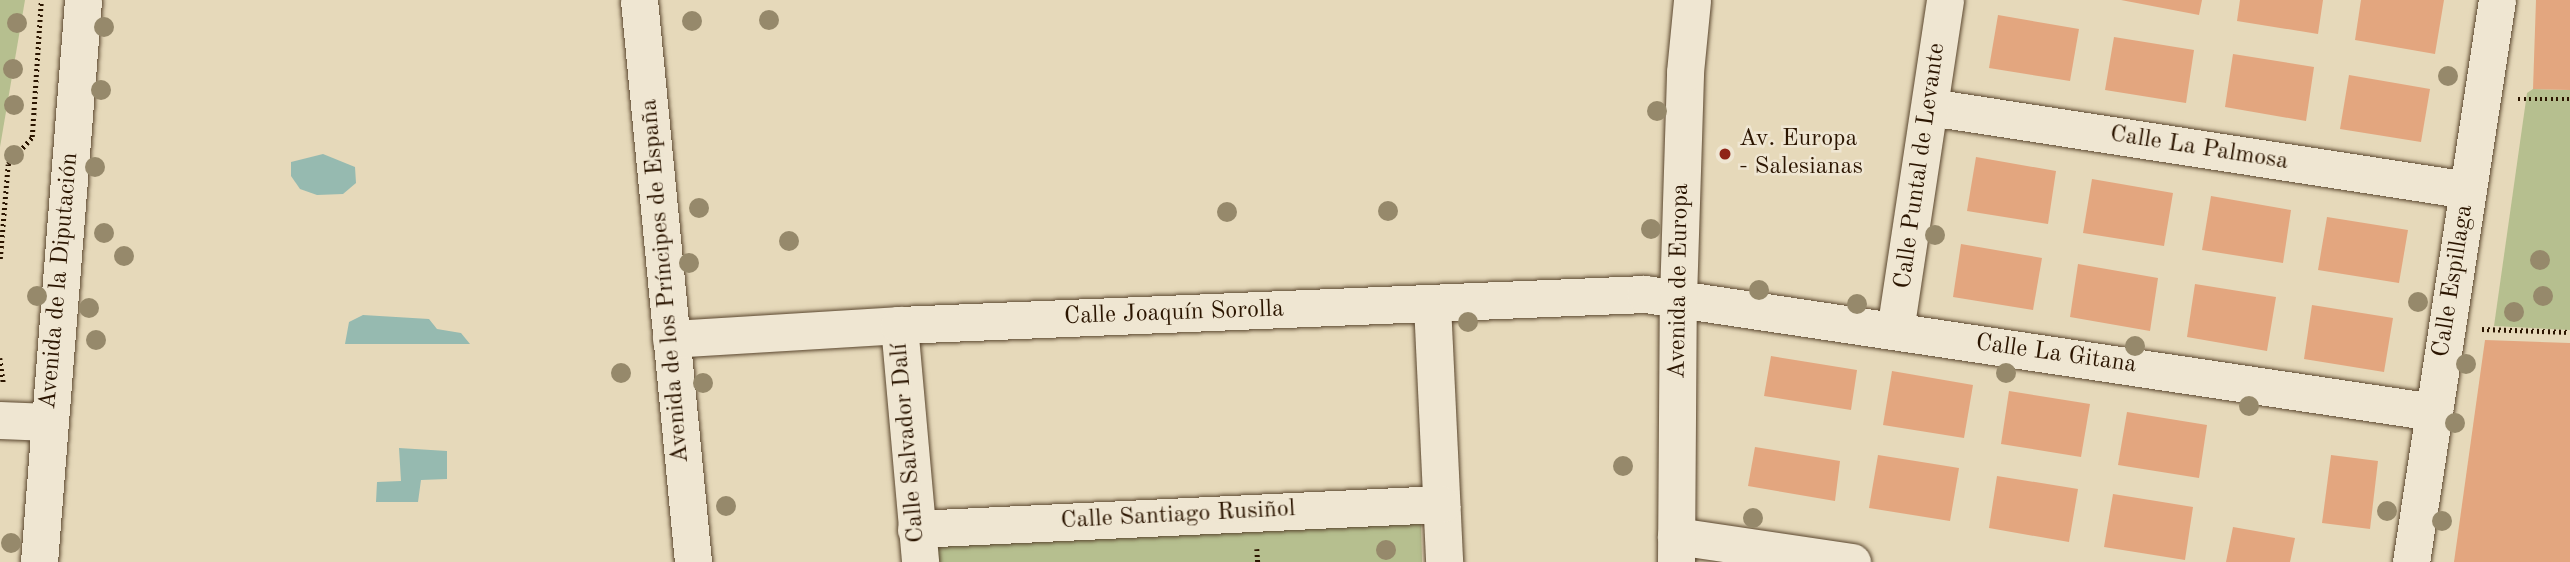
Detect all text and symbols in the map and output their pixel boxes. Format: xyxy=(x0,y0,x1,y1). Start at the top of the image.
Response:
street label: Calle Puntal de Levante xyxy=(1889,41,1953,291)
street label: Avenida de los Príncipes de España xyxy=(636,98,696,464)
street label: Calle La Palmosa xyxy=(2108,121,2290,177)
place label: Av. Europa - Salesianas xyxy=(1739,126,1863,182)
marker: Av. Europa - Salesianas xyxy=(1717,146,1733,162)
street label: Avenida de la Diputación xyxy=(34,151,86,411)
street label: Avenida de Europa xyxy=(1664,183,1696,379)
street label: Calle Espillaga xyxy=(2428,203,2480,359)
street label: Calle Joaquín Sorolla xyxy=(1064,296,1284,332)
street label: Calle La Gitana xyxy=(1974,329,2138,381)
street label: Calle Salvador Dalí xyxy=(886,342,932,544)
street label: Calle Santiago Rusiñol xyxy=(1060,495,1296,537)

